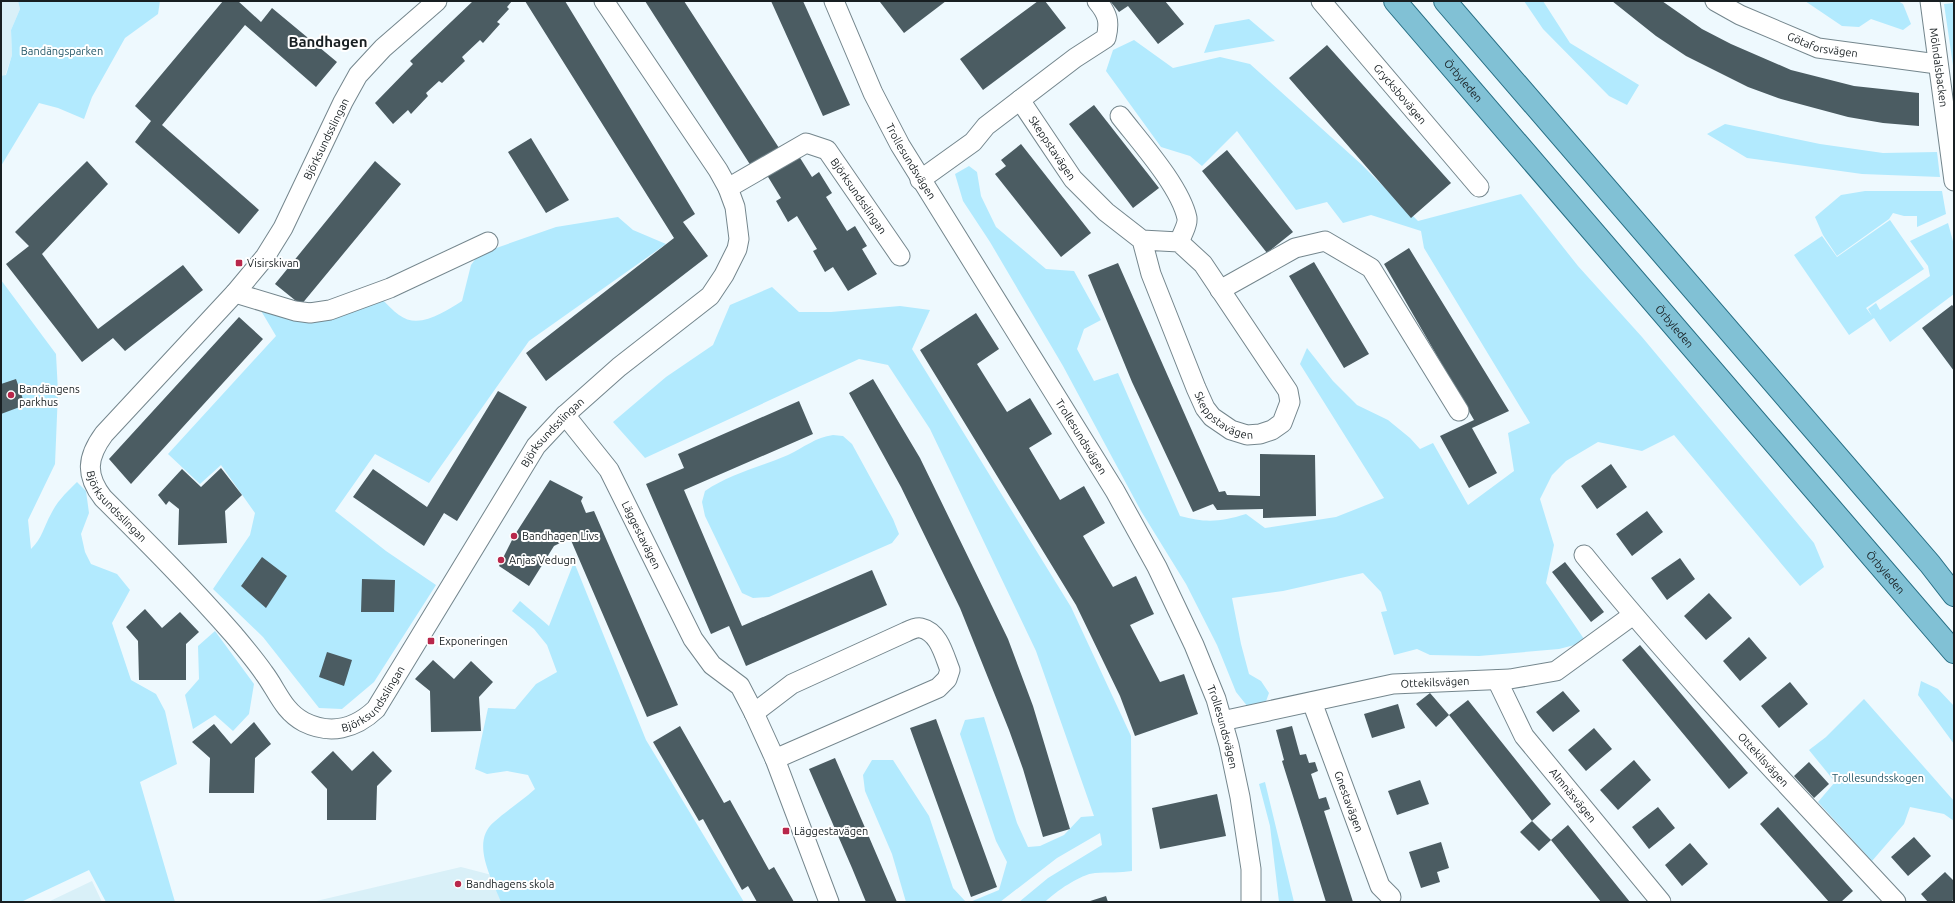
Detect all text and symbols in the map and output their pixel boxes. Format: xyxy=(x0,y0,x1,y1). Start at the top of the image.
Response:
street label: Mölndalsbacken xyxy=(1928,27,1950,108)
street label: Götaforsvägen xyxy=(1785,30,1859,59)
district label: Bandhagen xyxy=(288,33,368,50)
park label: Bandängsparken xyxy=(21,45,103,57)
street label: Örbyleden xyxy=(1442,57,1485,104)
street label: Grycksbovägen xyxy=(1371,62,1429,126)
street label: Björksundsslingan xyxy=(301,96,351,182)
street label: Skeppstavägen xyxy=(1027,114,1078,182)
street label: Trollesundsvägen xyxy=(884,121,938,201)
street label: Björksundsslingan xyxy=(828,156,889,236)
place label: Visirskivan xyxy=(247,257,299,269)
marker: Visirskivan xyxy=(234,258,244,268)
street label: Örbyleden xyxy=(1653,303,1696,350)
place label: Bandängens parkhus xyxy=(19,383,80,408)
marker: Bandängens parkhus xyxy=(6,390,16,400)
street label: Skeppstavägen xyxy=(1192,390,1253,441)
street label: Björksundsslingan xyxy=(519,395,586,469)
street label: Trollesundsvägen xyxy=(1053,397,1109,477)
street label: Björksundsslingan xyxy=(84,470,149,544)
street label: Läggestavägen xyxy=(619,499,663,571)
place label: Bandhagen Livs xyxy=(522,530,599,542)
marker: Bandhagen Livs xyxy=(509,531,519,541)
street label: Örbyleden xyxy=(1864,549,1907,596)
place label: Anjas Vedugn xyxy=(509,554,576,566)
marker: Anjas Vedugn xyxy=(496,555,506,565)
place label: Exponeringen xyxy=(439,635,508,647)
marker: Exponeringen xyxy=(426,636,436,646)
street label: Björksundsslingan xyxy=(340,664,407,734)
street label: Ottekilsvägen xyxy=(1400,675,1470,690)
street label: Trollesundsvägen xyxy=(1205,683,1240,770)
street label: Ottekilsvägen xyxy=(1735,730,1791,789)
street label: Almnäsvägen xyxy=(1547,766,1599,825)
street label: Gnestavägen xyxy=(1332,769,1365,834)
park label: Trollesundsskogen xyxy=(1832,772,1924,784)
place label: Läggestavägen xyxy=(794,825,868,837)
marker: Läggestavägen xyxy=(781,826,791,836)
place label: Bandhagens skola xyxy=(466,878,554,890)
marker: Bandhagens skola xyxy=(453,879,463,889)

